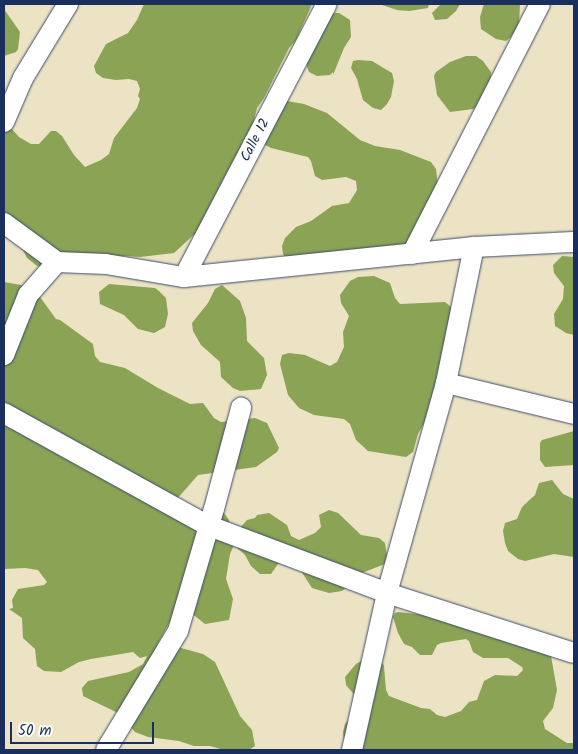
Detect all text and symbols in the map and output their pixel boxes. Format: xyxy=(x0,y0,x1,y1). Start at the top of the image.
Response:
street label: Calle 12 xyxy=(237,116,273,164)
scale bar xyxy=(12,712,156,744)
text: 50 m xyxy=(18,719,52,743)

